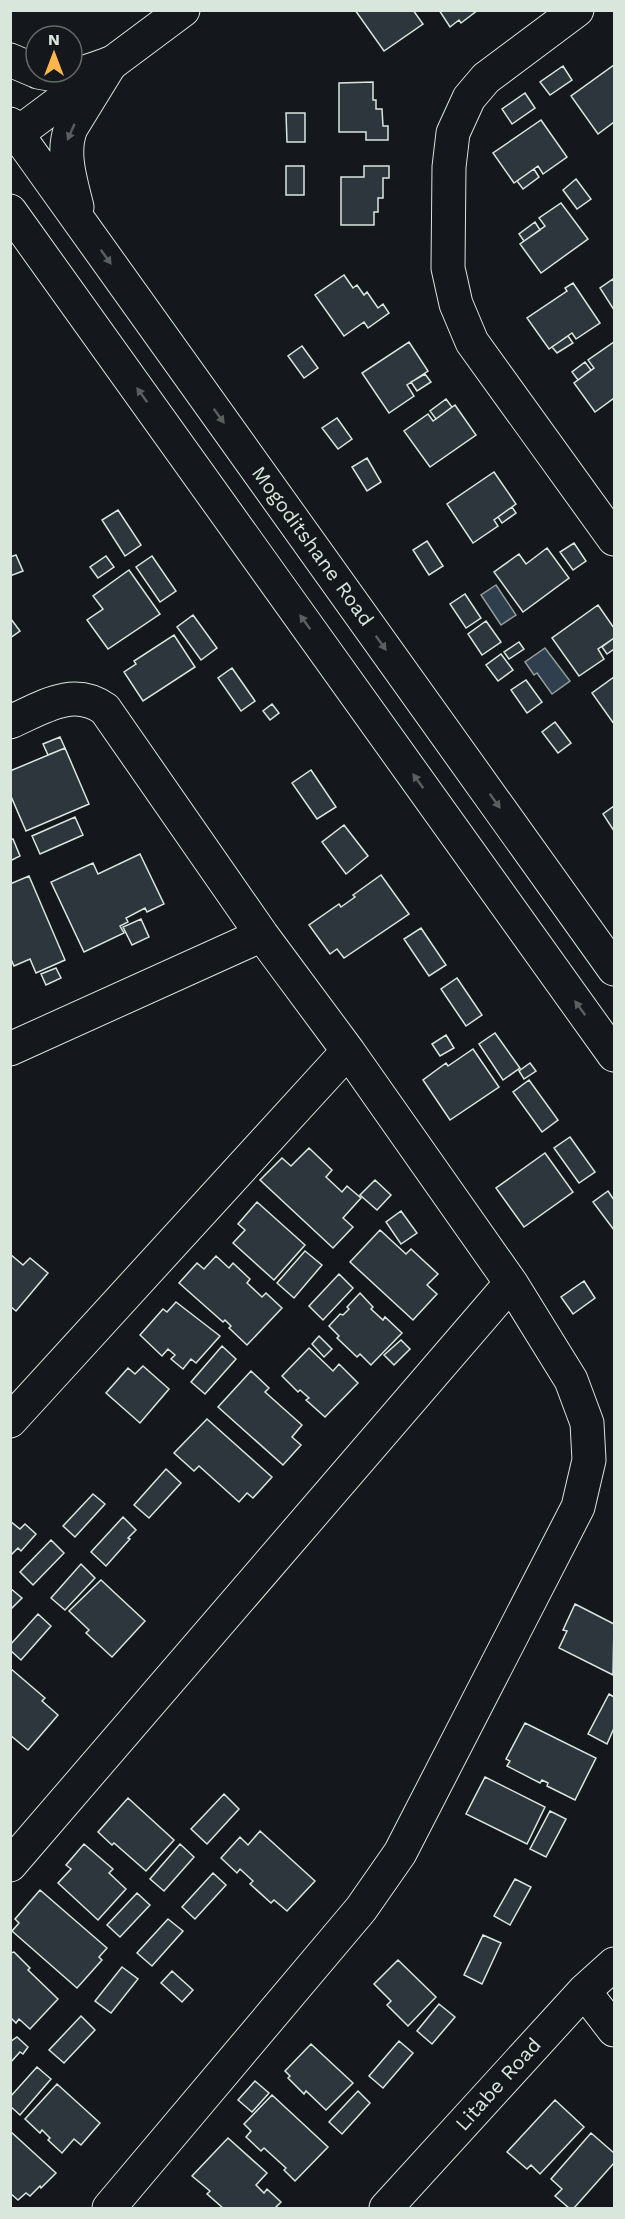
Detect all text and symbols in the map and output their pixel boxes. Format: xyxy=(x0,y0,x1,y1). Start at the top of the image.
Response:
north arrow xyxy=(24,24,84,84)
text: N xyxy=(48,30,60,49)
one-way arrow xyxy=(66,123,75,140)
one-way arrow xyxy=(100,248,112,264)
one-way arrow xyxy=(136,388,148,404)
one-way arrow xyxy=(213,407,225,423)
street label: Mogoditshane Road xyxy=(247,461,379,631)
one-way arrow xyxy=(299,615,311,630)
one-way arrow xyxy=(375,634,387,650)
one-way arrow xyxy=(412,773,424,789)
one-way arrow xyxy=(488,794,500,809)
one-way arrow xyxy=(575,1000,587,1015)
street label: Litabe Road xyxy=(450,2033,546,2135)

